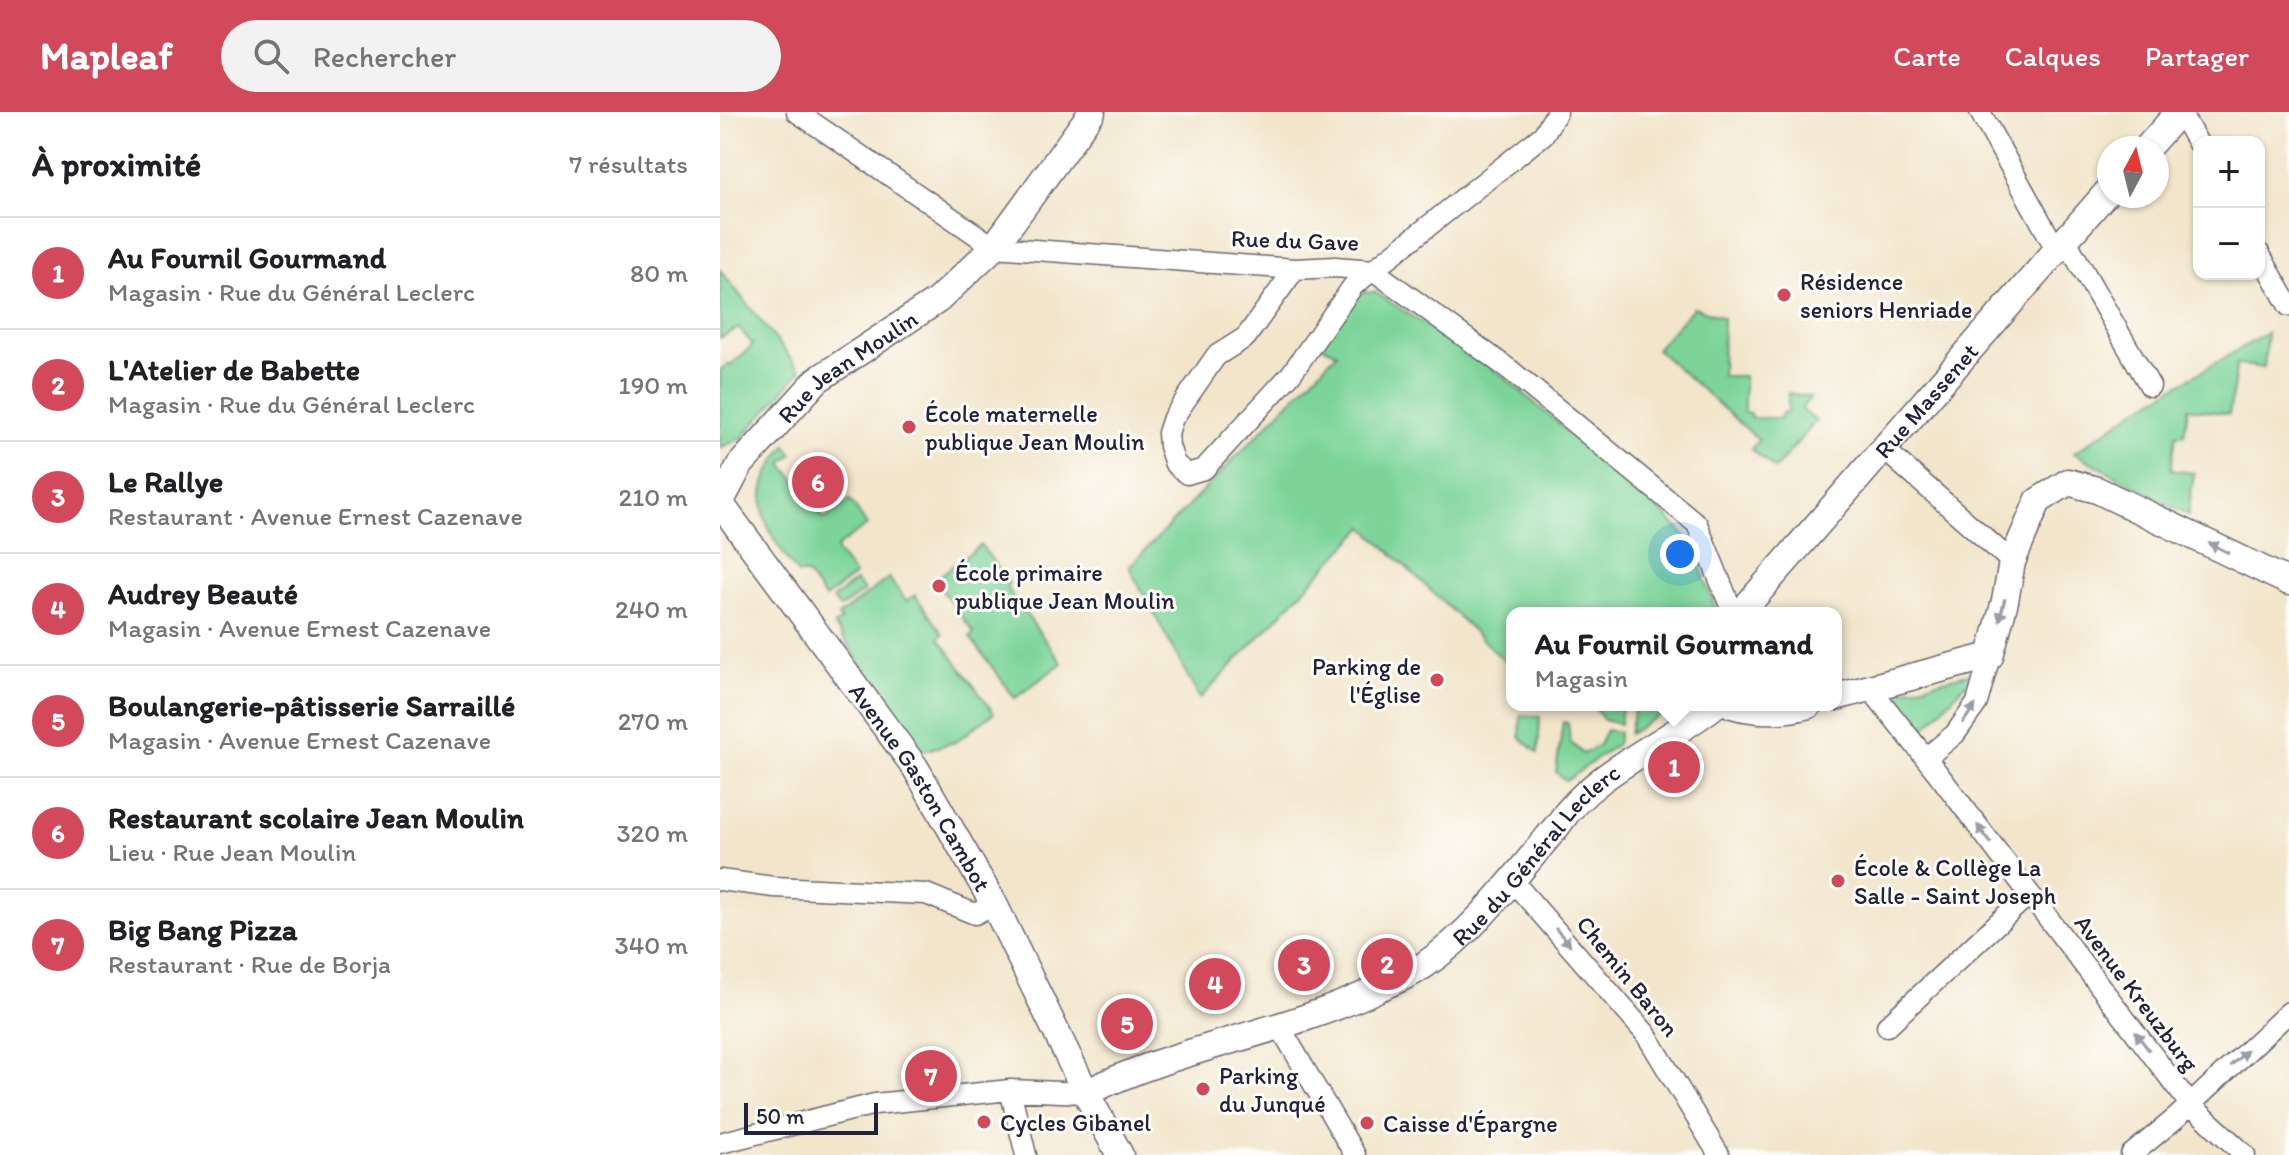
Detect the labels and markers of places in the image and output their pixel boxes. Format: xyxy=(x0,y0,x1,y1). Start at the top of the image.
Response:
place label: Résidence seniors Henriade xyxy=(1800,267,1972,324)
marker: Résidence seniors Henriade xyxy=(1775,286,1793,304)
place label: École maternelle publique Jean Moulin xyxy=(925,399,1145,456)
marker: École maternelle publique Jean Moulin xyxy=(900,418,918,436)
pin: 6 xyxy=(792,452,844,512)
place label: École primaire publique Jean Moulin xyxy=(955,558,1175,615)
marker: École primaire publique Jean Moulin xyxy=(930,577,948,595)
place label: Parking de l'Église xyxy=(1312,652,1421,709)
marker: Parking de l'Église xyxy=(1428,671,1446,689)
pin: 1 xyxy=(1648,737,1700,797)
place label: École & Collège La Salle - Saint Joseph xyxy=(1854,853,2056,910)
marker: École & Collège La Salle - Saint Joseph xyxy=(1829,872,1847,890)
pin: 2 xyxy=(1361,934,1413,994)
pin: 3 xyxy=(1278,935,1330,995)
pin: 4 xyxy=(1189,954,1241,1014)
pin: 5 xyxy=(1101,994,1153,1054)
pin: 7 xyxy=(905,1046,957,1106)
place label: Parking du Junqué xyxy=(1219,1061,1326,1118)
marker: Parking du Junqué xyxy=(1194,1080,1212,1098)
place label: Cycles Gibanel xyxy=(1000,1108,1151,1137)
place label: Caisse d'Épargne xyxy=(1383,1109,1558,1138)
marker: Cycles Gibanel xyxy=(975,1113,993,1131)
marker: Caisse d'Épargne xyxy=(1358,1114,1376,1132)

